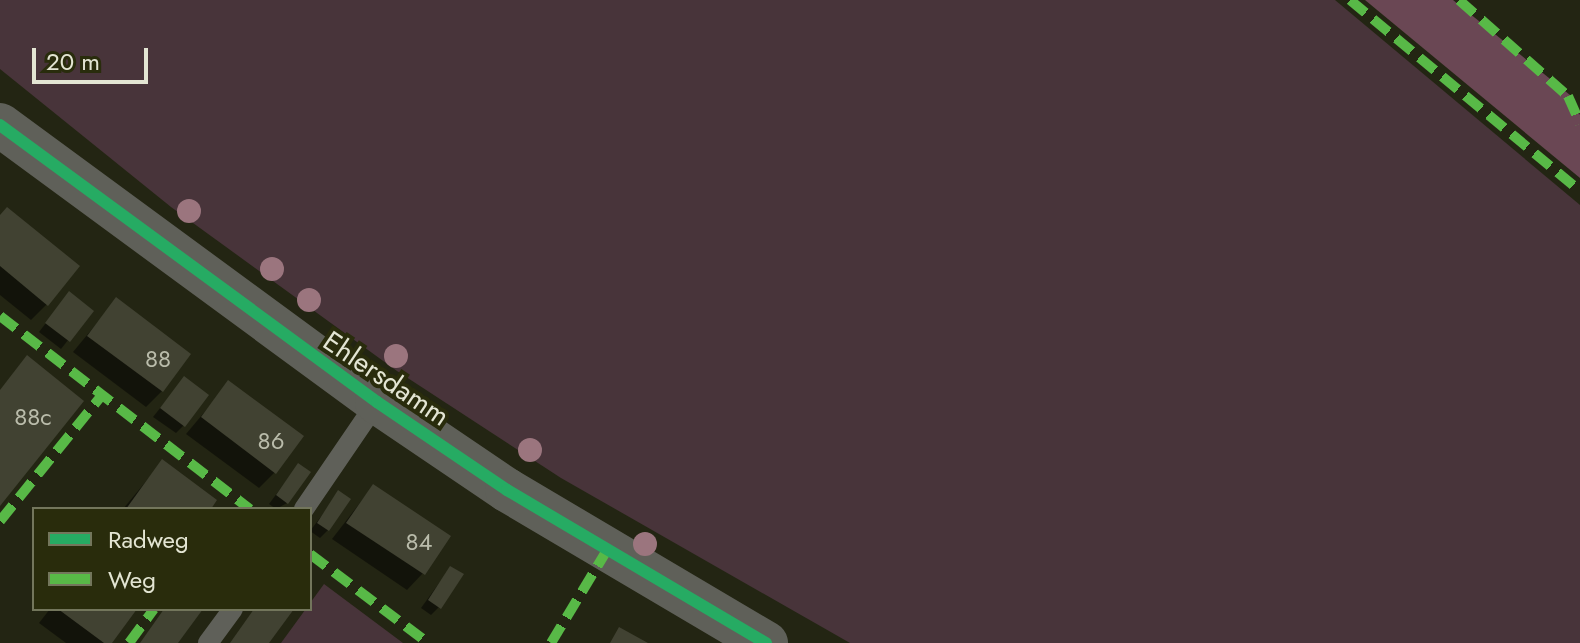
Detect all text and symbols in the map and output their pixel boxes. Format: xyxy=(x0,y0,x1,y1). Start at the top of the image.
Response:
scale bar xyxy=(36,32,152,82)
text: 20 m xyxy=(46,44,100,79)
street label: Ehlersdamm xyxy=(317,325,455,433)
house number: 88 xyxy=(145,345,171,373)
house number: 88c xyxy=(14,403,52,431)
house number: 86 xyxy=(258,427,284,455)
legend xyxy=(32,507,312,611)
text: Radweg xyxy=(108,522,189,557)
house number: 84 xyxy=(405,528,433,556)
text: Weg xyxy=(108,562,156,597)

